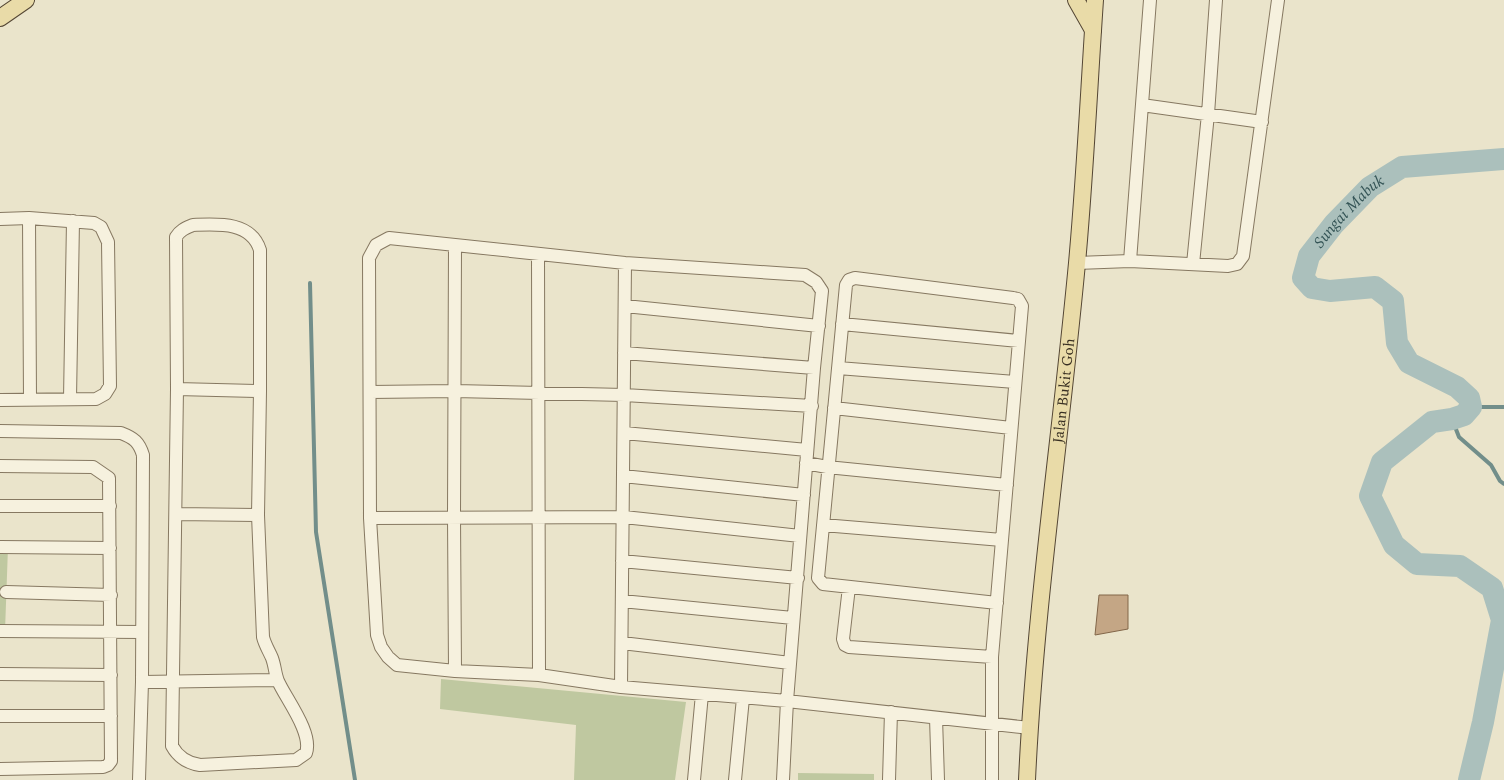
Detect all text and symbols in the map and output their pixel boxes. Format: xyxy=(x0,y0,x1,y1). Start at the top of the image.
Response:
water label: Sungai Mabuk xyxy=(1308,169,1389,253)
street label: Jalan Bukit Goh xyxy=(1046,337,1081,444)

